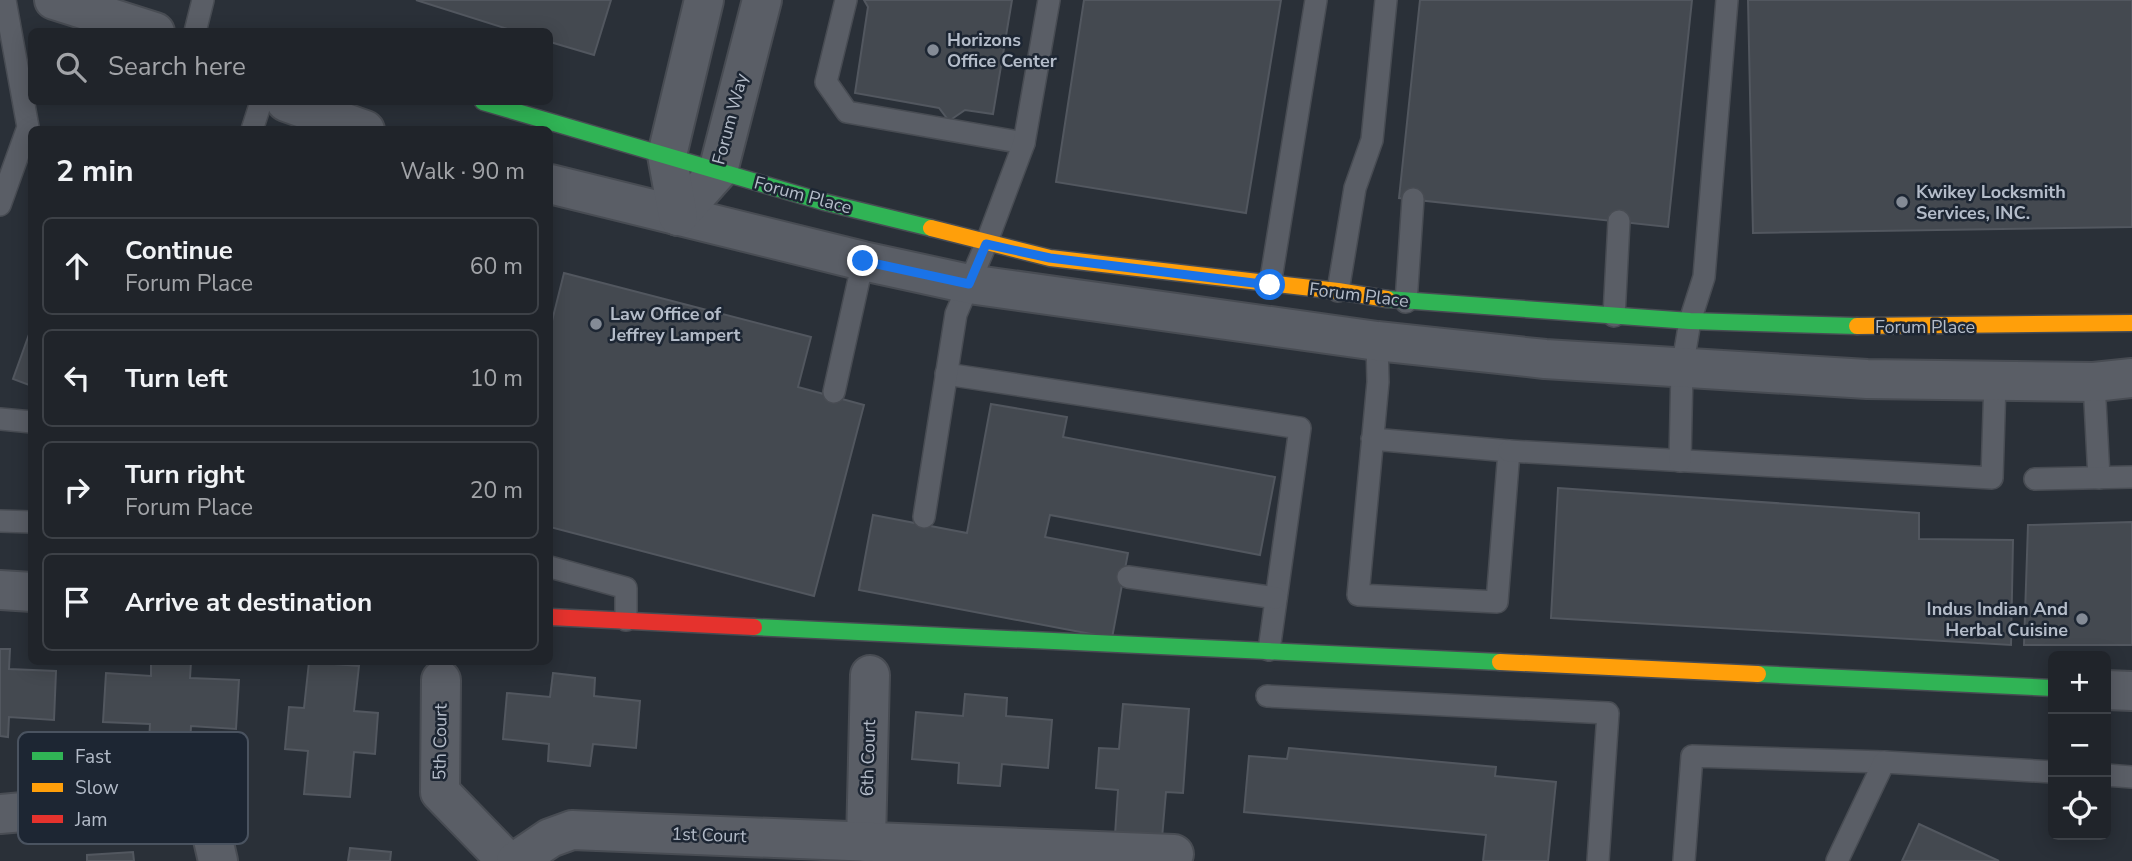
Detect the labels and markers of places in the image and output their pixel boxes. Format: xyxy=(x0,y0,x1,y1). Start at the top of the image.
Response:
place label: Horizons Office Center xyxy=(947,28,1057,73)
marker: Horizons Office Center xyxy=(925,42,941,58)
place label: Kwikey Locksmith Services, INC. xyxy=(1916,180,2066,225)
marker: Kwikey Locksmith Services, INC. xyxy=(1894,194,1910,210)
place label: Law Office of Jeffrey Lampert xyxy=(609,302,741,347)
marker: Law Office of Jeffrey Lampert xyxy=(588,316,604,332)
place label: Indus Indian And Herbal Cuisine xyxy=(1927,597,2068,642)
marker: Indus Indian And Herbal Cuisine xyxy=(2074,611,2090,627)

